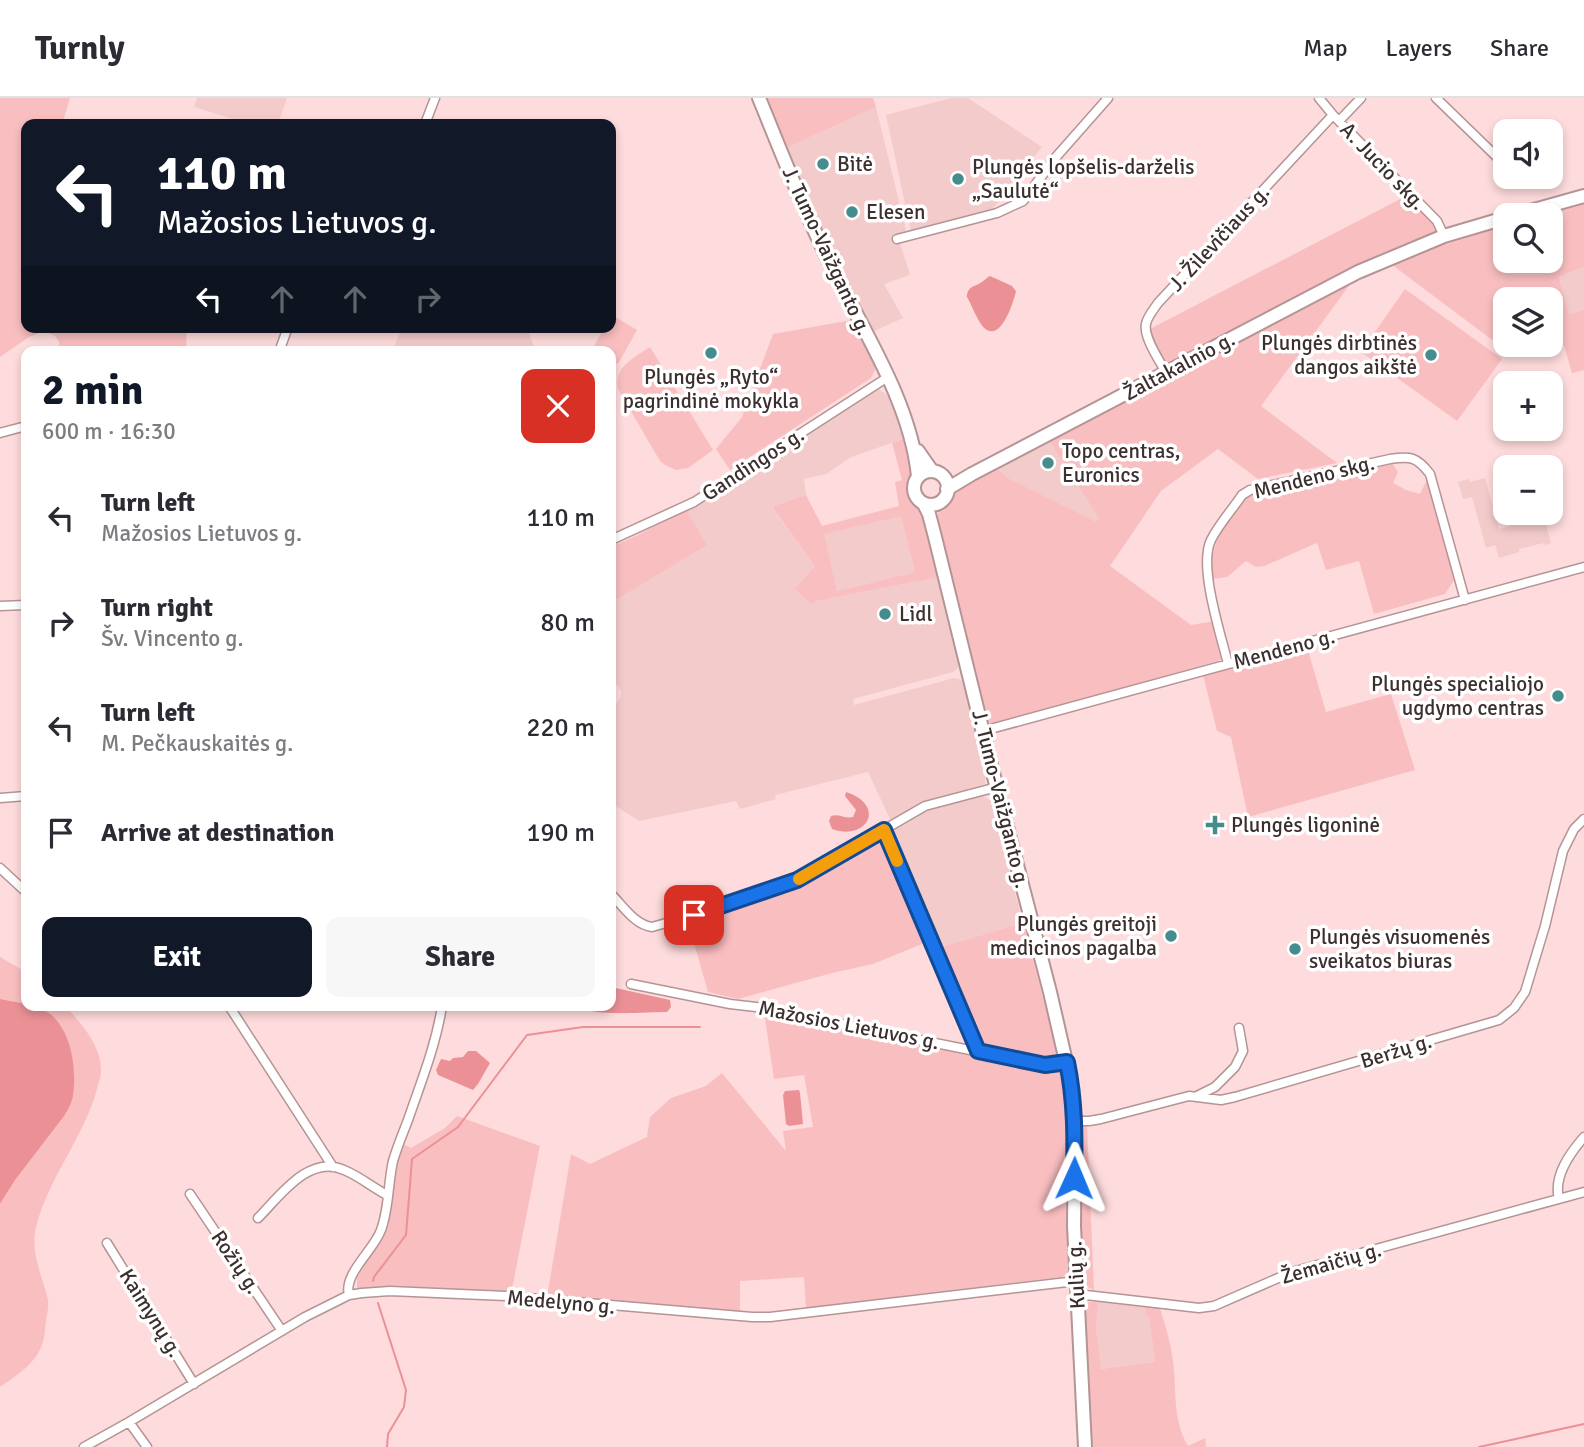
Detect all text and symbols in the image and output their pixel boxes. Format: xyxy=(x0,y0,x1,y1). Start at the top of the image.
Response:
text: Turnly xyxy=(35,28,125,69)
text: Map xyxy=(1303,33,1348,63)
text: Layers xyxy=(1386,33,1452,63)
text: Share xyxy=(1490,33,1549,63)
street label: A. Jucio skg. xyxy=(1335,117,1431,215)
map controls xyxy=(1493,119,1563,525)
button: sound xyxy=(1493,119,1563,189)
text: 110 m xyxy=(157,143,287,203)
icon: left xyxy=(42,147,133,238)
place label: Bitė xyxy=(837,151,873,177)
place label: Plungės lopšelis-darželis „Saulutė“ xyxy=(972,154,1194,204)
marker: Bitė xyxy=(815,156,831,172)
street label: J. Tumo-Vaižganto g. xyxy=(777,163,877,339)
marker: Plungės lopšelis-darželis „Saulutė“ xyxy=(950,171,966,187)
street label: J. Žilevičiaus g. xyxy=(1163,179,1275,297)
place label: Elesen xyxy=(866,199,926,225)
text: Mažosios Lietuvos g. xyxy=(157,203,437,242)
button: search xyxy=(1493,203,1563,273)
marker: Elesen xyxy=(844,204,860,220)
icon: left xyxy=(190,280,228,318)
icon: ahead xyxy=(263,280,301,318)
icon: ahead xyxy=(336,280,374,318)
icon: right xyxy=(409,280,447,318)
button: layers xyxy=(1493,287,1563,357)
street label: Žaltakalnio g. xyxy=(1119,326,1239,406)
place label: Plungės dirbtinės dangos aikštė xyxy=(1261,330,1417,380)
marker: Plungės „Ryto“ pagrindinė mokykla xyxy=(703,345,719,361)
marker: Plungės dirbtinės dangos aikštė xyxy=(1423,347,1439,363)
place label: Plungės „Ryto“ pagrindinė mokykla xyxy=(623,364,799,414)
text: 2 min xyxy=(42,365,143,416)
button: close xyxy=(521,369,595,443)
button: + xyxy=(1493,371,1563,441)
text: 600 m · 16:30 xyxy=(42,417,176,446)
street label: Gandingos g. xyxy=(697,421,809,507)
place label: Topo centras, Euronics xyxy=(1062,438,1180,488)
street label: Mendeno skg. xyxy=(1251,449,1377,505)
marker: Topo centras, Euronics xyxy=(1040,455,1056,471)
button: − xyxy=(1493,455,1563,525)
text: Turn left xyxy=(101,487,195,519)
icon: left xyxy=(42,499,80,537)
text: 110 m xyxy=(526,502,595,534)
text: Mažosios Lietuvos g. xyxy=(101,519,302,548)
text: Turn right xyxy=(101,592,213,624)
place label: Lidl xyxy=(899,601,933,627)
icon: right xyxy=(42,604,80,642)
marker: Lidl xyxy=(877,606,893,622)
text: 80 m xyxy=(540,607,595,639)
street label: Mendeno g. xyxy=(1230,623,1338,675)
text: Šv. Vincento g. xyxy=(101,624,244,653)
place label: Plungės specialiojo ugdymo centras xyxy=(1371,671,1544,721)
marker: Plungės specialiojo ugdymo centras xyxy=(1550,688,1566,704)
text: Turn left xyxy=(101,697,195,729)
street label: J. Tumo-Vaižganto g. xyxy=(966,707,1036,891)
icon: left xyxy=(42,709,80,747)
text: 220 m xyxy=(526,712,595,744)
text: M. Pečkauskaitės g. xyxy=(101,729,293,758)
place label: Plungės ligoninė xyxy=(1231,812,1380,838)
icon: arrive xyxy=(42,814,80,852)
marker: Plungės ligoninė xyxy=(1205,815,1225,835)
text: Arrive at destination xyxy=(101,817,334,849)
text: 190 m xyxy=(526,817,595,849)
pin xyxy=(664,885,724,945)
icon: arrive xyxy=(675,896,713,934)
place label: Plungės greitoji medicinos pagalba xyxy=(990,911,1157,961)
button: Exit xyxy=(42,917,312,997)
button: Share xyxy=(326,917,595,997)
place label: Plungės visuomenės sveikatos biuras xyxy=(1309,924,1490,974)
marker: Plungės greitoji medicinos pagalba xyxy=(1163,928,1179,944)
marker: Plungės visuomenės sveikatos biuras xyxy=(1287,941,1303,957)
street label: Mažosios Lietuvos g. xyxy=(756,995,942,1055)
street label: Beržų g. xyxy=(1357,1028,1435,1074)
position arrow xyxy=(1037,1141,1111,1215)
street label: Rožių g. xyxy=(205,1225,267,1299)
street label: Žemaičių g. xyxy=(1278,1236,1384,1290)
street label: Kulių g. xyxy=(1061,1240,1091,1310)
street label: Kaimynų g. xyxy=(114,1264,188,1362)
street label: Medelyno g. xyxy=(506,1284,616,1320)

